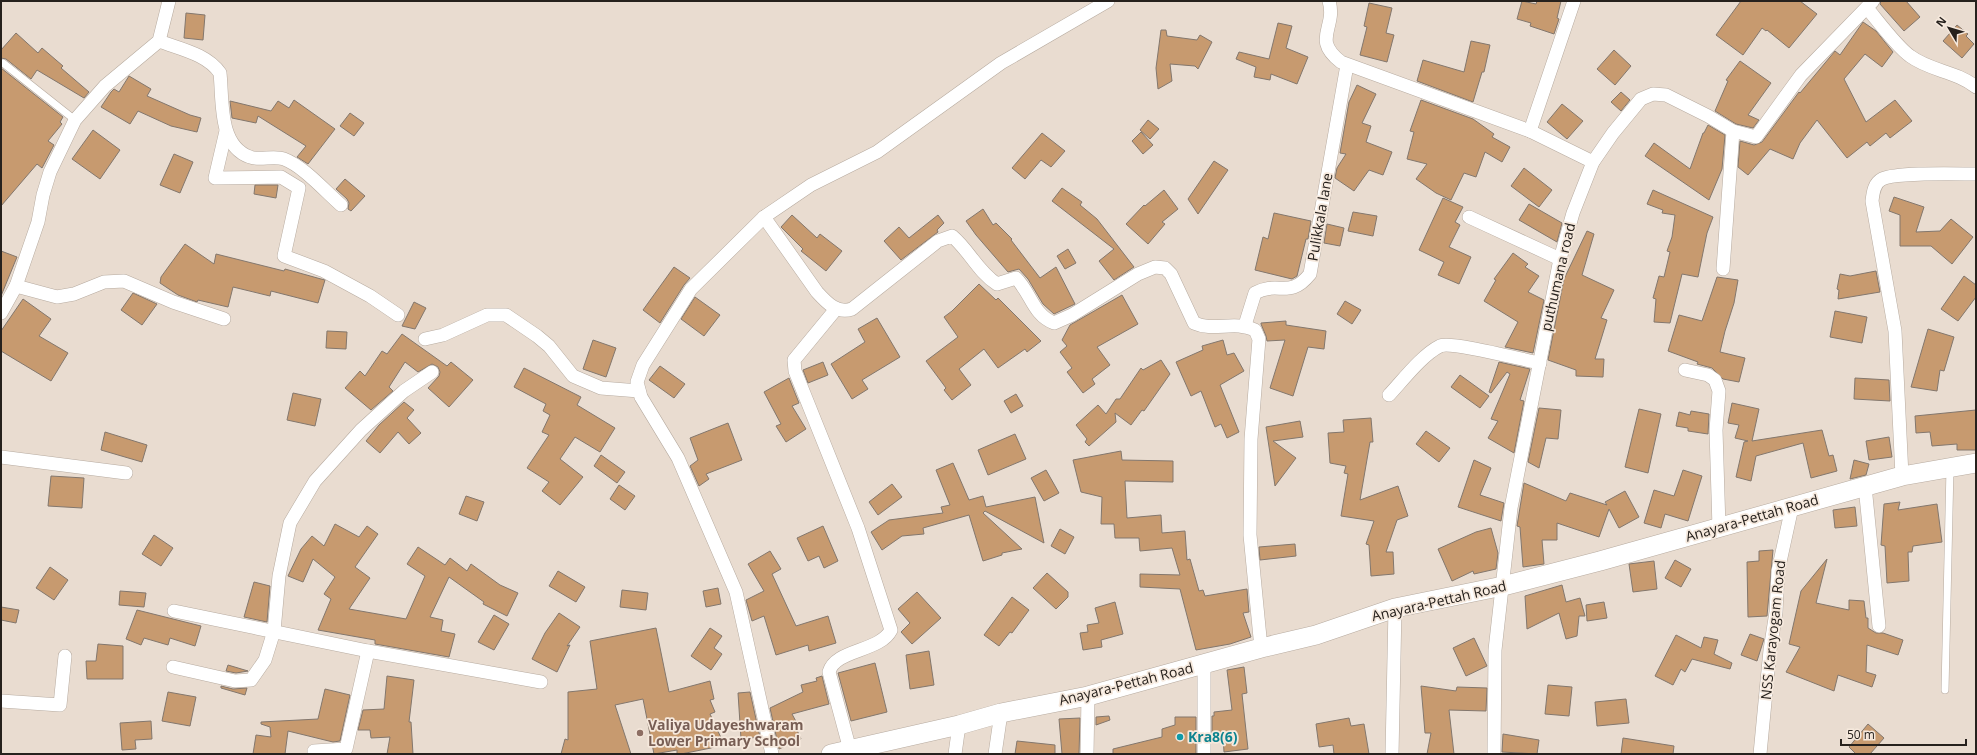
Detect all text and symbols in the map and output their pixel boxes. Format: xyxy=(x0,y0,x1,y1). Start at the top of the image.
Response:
north arrow xyxy=(1929,8,1969,48)
text: N xyxy=(1932,13,1949,30)
street label: Pulikkala lane xyxy=(1302,171,1337,263)
street label: puthumana road xyxy=(1536,221,1579,333)
street label: Anayara-Pettah Road xyxy=(1683,489,1821,546)
street label: NSS Karayogam Road xyxy=(1756,559,1789,701)
street label: Anayara-Pettah Road xyxy=(1370,576,1508,625)
street label: Anayara-Pettah Road xyxy=(1057,658,1195,709)
place label: Valiya Udayeshwaram Lower Primary School xyxy=(648,715,803,750)
scale bar xyxy=(1841,721,1966,747)
text: 50 m xyxy=(1847,726,1875,743)
place label: Kra8(6) xyxy=(1188,727,1238,746)
marker: Valiya Udayeshwaram Lower Primary School xyxy=(635,728,645,738)
marker: Kra8(6) xyxy=(1175,732,1185,742)

